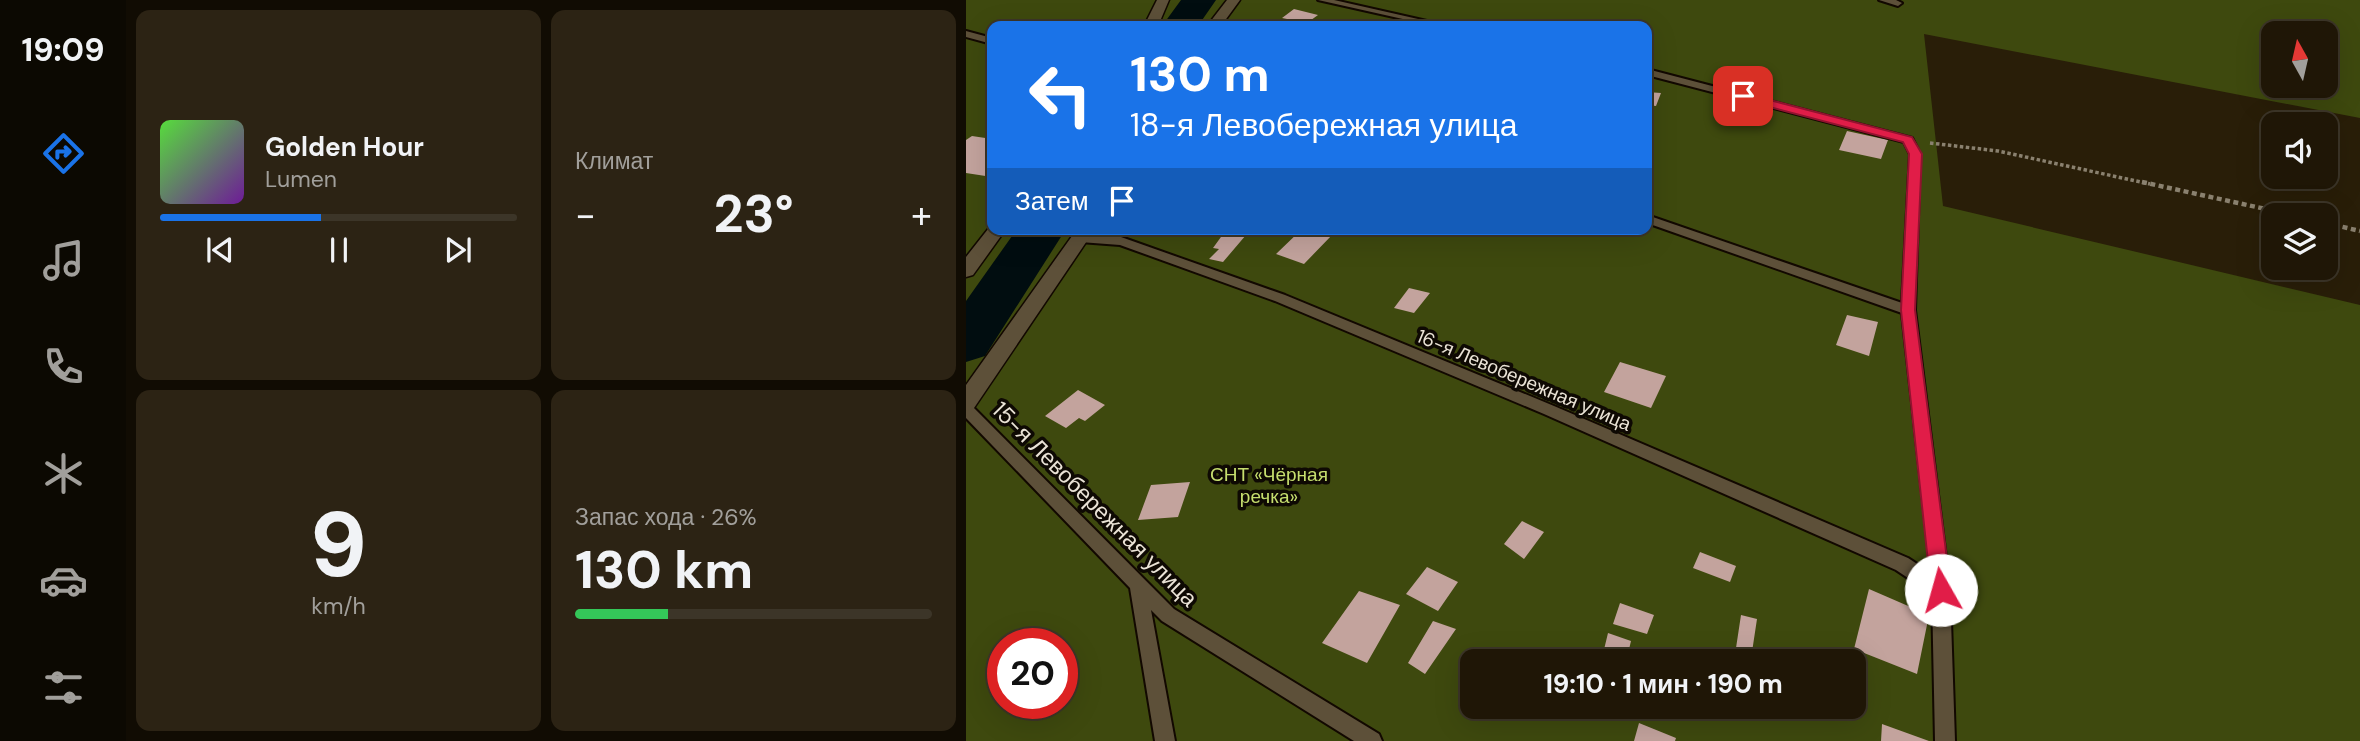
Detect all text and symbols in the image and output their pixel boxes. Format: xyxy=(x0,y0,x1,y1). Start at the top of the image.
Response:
north arrow xyxy=(2261,21,2338,98)
map controls xyxy=(2261,21,2338,280)
text: 19:09 xyxy=(22,29,104,71)
text: 130 m xyxy=(1130,42,1270,106)
icon: left xyxy=(1015,49,1106,140)
pin xyxy=(1713,66,1773,126)
icon: arrive xyxy=(1724,77,1762,115)
text: 18-я Левобережная улица xyxy=(1130,104,1518,146)
button: sound xyxy=(2261,112,2338,189)
icon: directions xyxy=(39,129,88,178)
text: Golden Hour xyxy=(265,130,424,164)
text: Климат xyxy=(575,146,653,176)
text: Lumen xyxy=(265,164,337,194)
text: 23° xyxy=(713,180,794,248)
icon: arrive xyxy=(1103,182,1141,220)
text: Затем xyxy=(1015,184,1089,218)
text: − xyxy=(575,190,596,240)
text: + xyxy=(911,190,932,240)
button: layers xyxy=(2261,203,2338,280)
icon: previous xyxy=(201,231,239,269)
icon: pause xyxy=(320,231,358,269)
icon: next xyxy=(439,231,477,269)
icon: music xyxy=(39,236,88,285)
street label: 16-я Левобережная улица xyxy=(1413,323,1635,437)
icon: phone xyxy=(39,342,88,391)
street label: 15-я Левобережная улица xyxy=(986,395,1204,613)
icon: climate xyxy=(39,449,88,498)
park label: СНТ «Чёрная речка» xyxy=(1210,462,1328,509)
text: 9 xyxy=(310,486,367,604)
text: Запас хода · 26% xyxy=(575,502,756,532)
text: 130 km xyxy=(575,536,753,604)
position arrow xyxy=(1904,553,1978,627)
icon: car xyxy=(39,556,88,605)
text: km/h xyxy=(311,591,366,621)
speed limit sign: 20 xyxy=(987,628,1078,719)
icon: filters xyxy=(39,663,88,712)
text: 19:10 · 1 мин · 190 m xyxy=(1543,667,1783,701)

